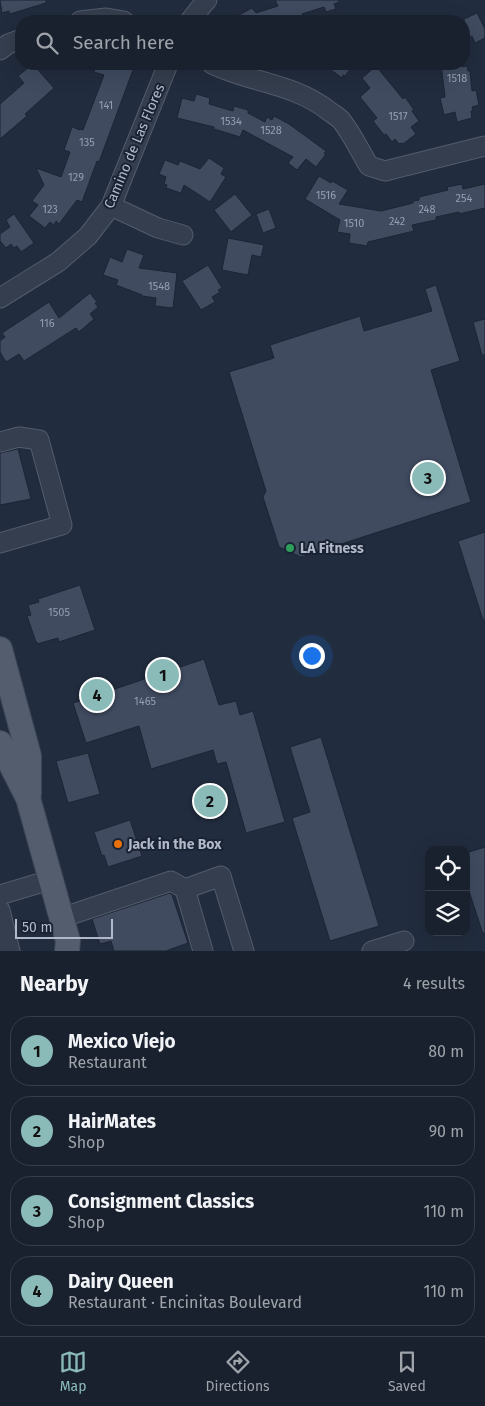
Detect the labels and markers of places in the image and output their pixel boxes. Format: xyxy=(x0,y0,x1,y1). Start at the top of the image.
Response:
pin: 3 xyxy=(412,459,444,497)
place label: LA Fitness xyxy=(300,540,364,557)
marker: LA Fitness xyxy=(284,542,296,554)
pin: 1 xyxy=(147,656,179,694)
pin: 4 xyxy=(81,676,113,714)
pin: 2 xyxy=(194,782,226,820)
place label: Jack in the Box xyxy=(127,836,222,853)
marker: Jack in the Box xyxy=(112,838,124,850)

